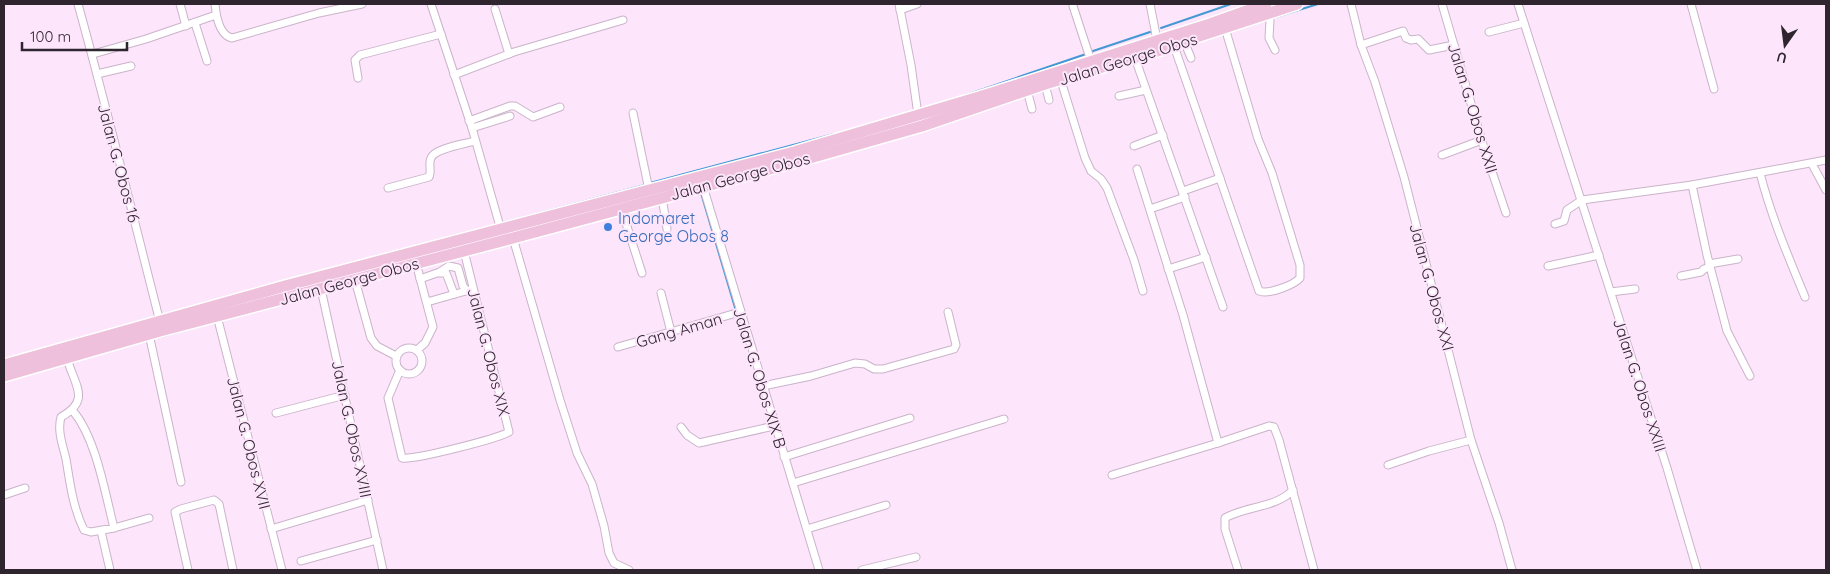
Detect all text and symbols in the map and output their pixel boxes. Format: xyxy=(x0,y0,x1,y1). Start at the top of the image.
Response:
scale bar xyxy=(22,20,128,52)
north arrow xyxy=(1760,20,1810,70)
text: 100 m xyxy=(30,27,71,46)
street label: Jalan George Obos xyxy=(1056,28,1200,90)
street label: Jalan G. Obos XXII xyxy=(1444,40,1502,176)
text: U xyxy=(1775,48,1789,68)
street label: Jalan G. Obos 16 xyxy=(94,101,145,225)
street label: Jalan George Obos xyxy=(668,148,812,204)
place label: Indomaret George Obos 8 xyxy=(618,208,729,246)
marker: Indomaret George Obos 8 xyxy=(602,221,614,233)
street label: Jalan G. Obos XXI xyxy=(1405,221,1459,353)
street label: Jalan George Obos xyxy=(277,253,421,309)
street label: Jalan G. Obos XIX xyxy=(463,286,515,418)
street label: Jalan G. Obos XIX B xyxy=(729,305,791,451)
street label: Gang Aman xyxy=(634,308,724,352)
street label: Jalan G. Obos XXIII xyxy=(1609,316,1671,454)
street label: Jalan G. Obos XVIII xyxy=(328,358,376,500)
street label: Jalan G. Obos XVII xyxy=(223,375,275,511)

